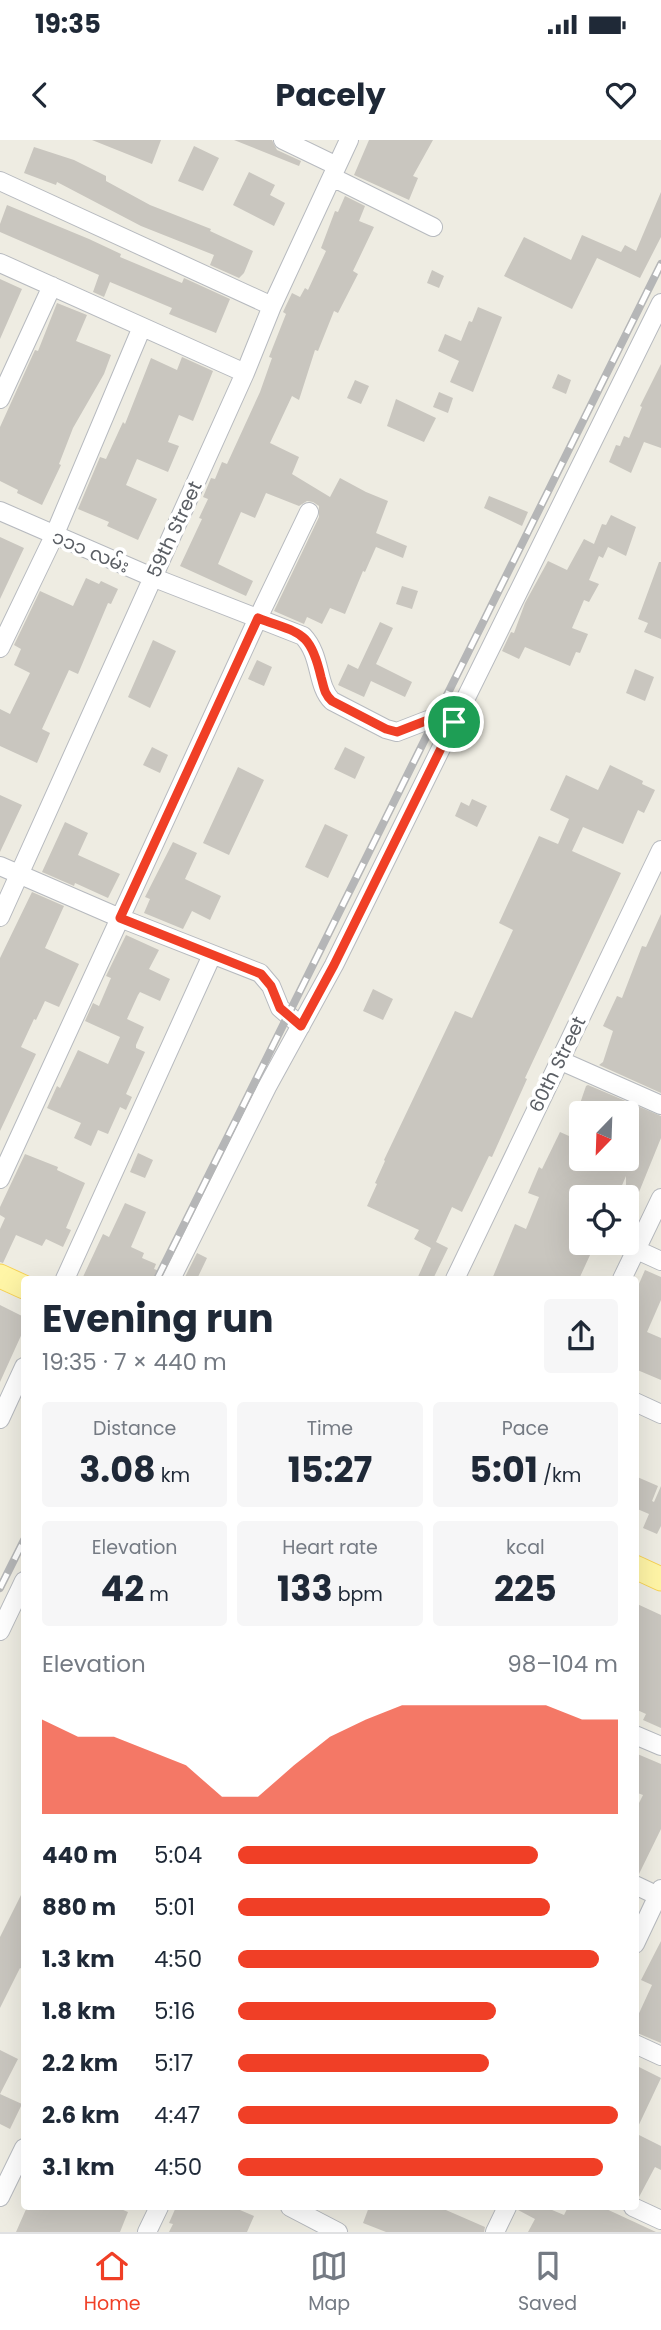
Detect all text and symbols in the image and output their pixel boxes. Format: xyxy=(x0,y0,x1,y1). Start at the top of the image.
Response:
text: 19:35 xyxy=(35,6,101,42)
text: Pacely xyxy=(275,72,386,117)
icon: back xyxy=(21,76,59,114)
icon: heart xyxy=(602,76,640,114)
street label: 59th Street xyxy=(140,476,209,582)
street label: ၁၁၁ လမ်း xyxy=(48,522,134,580)
pin xyxy=(424,692,484,752)
icon: arrive xyxy=(435,703,473,741)
street label: 60th Street xyxy=(523,1012,592,1117)
north arrow xyxy=(569,1101,639,1171)
map controls xyxy=(569,1101,639,1255)
button: locate xyxy=(569,1185,639,1255)
text: Evening run xyxy=(42,1292,274,1345)
button: share xyxy=(544,1299,618,1373)
text: 19:35 · 7 × 440 m xyxy=(42,1346,227,1378)
text: Distance xyxy=(93,1415,176,1442)
text: Time xyxy=(307,1415,353,1442)
text: Pace xyxy=(502,1415,549,1442)
text: 3.08 xyxy=(79,1445,156,1494)
text: 15:27 xyxy=(288,1445,372,1494)
text: 5:01 xyxy=(469,1445,538,1494)
text: km xyxy=(156,1462,190,1489)
text: /km xyxy=(538,1462,581,1489)
text: Elevation xyxy=(92,1534,177,1561)
text: Heart rate xyxy=(282,1534,378,1561)
text: kcal xyxy=(506,1534,545,1561)
text: 42 xyxy=(100,1564,144,1613)
text: 133 xyxy=(277,1564,333,1613)
text: 225 xyxy=(494,1564,557,1613)
text: m xyxy=(144,1581,169,1608)
text: bpm xyxy=(333,1581,383,1608)
text: Elevation xyxy=(42,1648,146,1680)
text: 98–104 m xyxy=(507,1648,618,1680)
text: 440 m xyxy=(42,1839,117,1871)
text: 5:04 xyxy=(154,1839,202,1871)
text: 880 m xyxy=(42,1891,116,1923)
text: 5:01 xyxy=(154,1891,195,1923)
text: 1.3 km xyxy=(42,1943,115,1975)
text: 4:50 xyxy=(154,1943,202,1975)
text: 1.8 km xyxy=(42,1995,116,2027)
text: 5:16 xyxy=(154,1995,195,2027)
text: 2.2 km xyxy=(42,2047,118,2079)
text: 5:17 xyxy=(154,2047,193,2079)
text: 2.6 km xyxy=(42,2099,120,2131)
text: 4:47 xyxy=(154,2099,200,2131)
text: 3.1 km xyxy=(42,2151,115,2183)
text: 4:50 xyxy=(154,2151,202,2183)
tab: Home xyxy=(84,2247,141,2318)
tab: Map xyxy=(308,2247,350,2318)
tab: Saved xyxy=(518,2247,577,2318)

